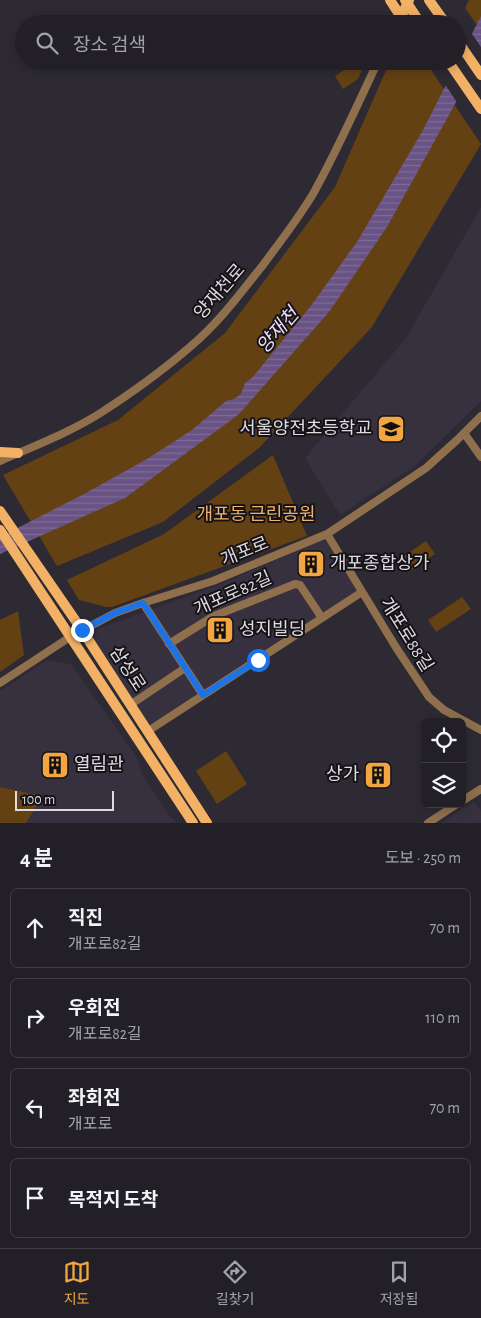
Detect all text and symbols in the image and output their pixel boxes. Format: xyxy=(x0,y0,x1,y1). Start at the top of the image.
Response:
search box xyxy=(15,15,466,70)
icon: search xyxy=(33,29,61,57)
text: 장소 검색 xyxy=(73,36,146,55)
street label: 양재천로 xyxy=(191,260,249,323)
water label: 양재천 xyxy=(253,303,303,357)
school or university icon: 서울양전초등학교 xyxy=(376,414,406,444)
place label: 서울양전초등학교 xyxy=(240,419,372,438)
park label: 개포동 근린공원 xyxy=(197,505,315,524)
street label: 개포로 xyxy=(218,533,271,570)
building icon: 개포종합상가 xyxy=(296,549,326,579)
place label: 개포종합상가 xyxy=(330,553,430,573)
street label: 개포로82길 xyxy=(191,568,275,619)
street label: 개포로88길 xyxy=(376,594,437,675)
building icon: 성지빌딩 xyxy=(205,615,235,645)
route end xyxy=(71,619,94,642)
place label: 성지빌딩 xyxy=(239,619,305,639)
street label: 삼성로 xyxy=(106,642,150,695)
route start xyxy=(247,649,270,672)
map controls xyxy=(421,718,466,808)
button: locate xyxy=(421,718,466,763)
building icon: 열림관 xyxy=(40,750,70,780)
place label: 열림관 xyxy=(74,755,124,774)
building icon: 상가 xyxy=(363,760,393,790)
button: layers xyxy=(421,763,466,808)
place label: 상가 xyxy=(326,764,359,784)
scale bar xyxy=(15,788,114,811)
text: 100 m xyxy=(22,793,55,807)
text: 4 분 xyxy=(20,848,53,869)
text: 도보 · 250 m xyxy=(385,850,461,866)
text: 직진 xyxy=(68,909,103,928)
icon: ahead xyxy=(21,914,49,942)
text: 70 m xyxy=(429,920,460,936)
text: 개포로82길 xyxy=(68,936,142,952)
text: 우회전 xyxy=(68,999,120,1018)
icon: right xyxy=(21,1004,49,1032)
text: 110 m xyxy=(425,1010,460,1026)
text: 개포로82길 xyxy=(68,1026,142,1042)
text: 좌회전 xyxy=(68,1089,120,1108)
icon: left xyxy=(21,1094,49,1122)
text: 70 m xyxy=(429,1100,460,1116)
text: 개포로 xyxy=(68,1116,112,1132)
icon: arrive xyxy=(21,1184,49,1212)
text: 목적지 도착 xyxy=(68,1191,158,1210)
tab: 지도 xyxy=(63,1258,91,1309)
tab: 길찾기 xyxy=(216,1258,254,1309)
tab: 저장됨 xyxy=(380,1258,418,1309)

